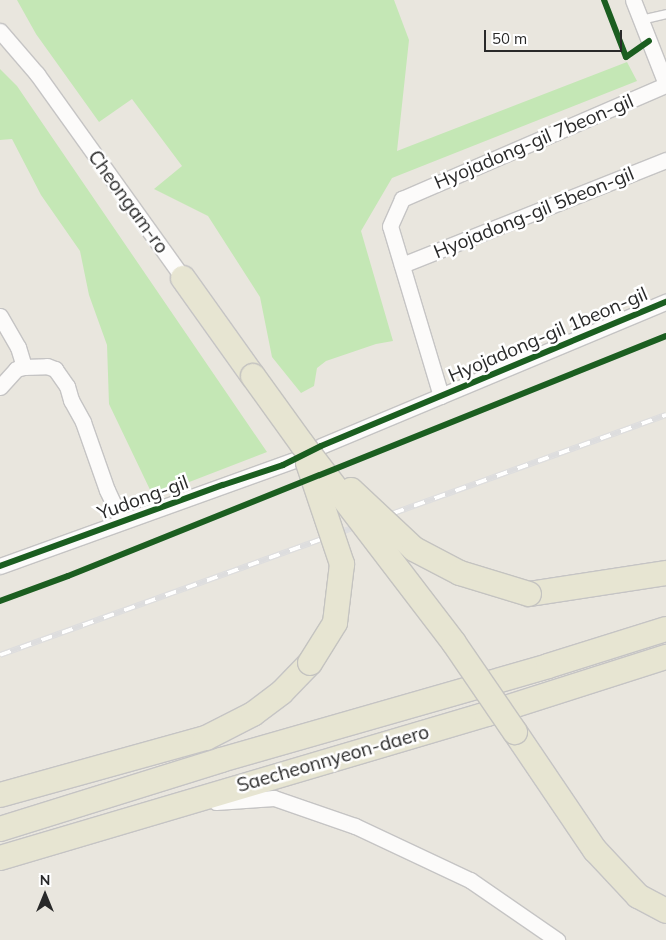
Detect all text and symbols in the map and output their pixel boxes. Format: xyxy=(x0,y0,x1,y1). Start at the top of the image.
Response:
scale bar xyxy=(486,20,624,52)
text: 50 m xyxy=(492,29,527,48)
street label: Hyojadong-gil 7beon-gil xyxy=(431,90,637,194)
street label: Cheongam-ro xyxy=(83,146,173,258)
street label: Hyojadong-gil 5beon-gil xyxy=(431,162,637,264)
street label: Hyojadong-gil 1beon-gil xyxy=(445,283,651,387)
street label: Yudong-gil xyxy=(95,471,191,525)
street label: Saecheonnyeon-daero xyxy=(234,721,432,797)
north arrow xyxy=(20,870,70,920)
text: N xyxy=(40,871,50,889)

